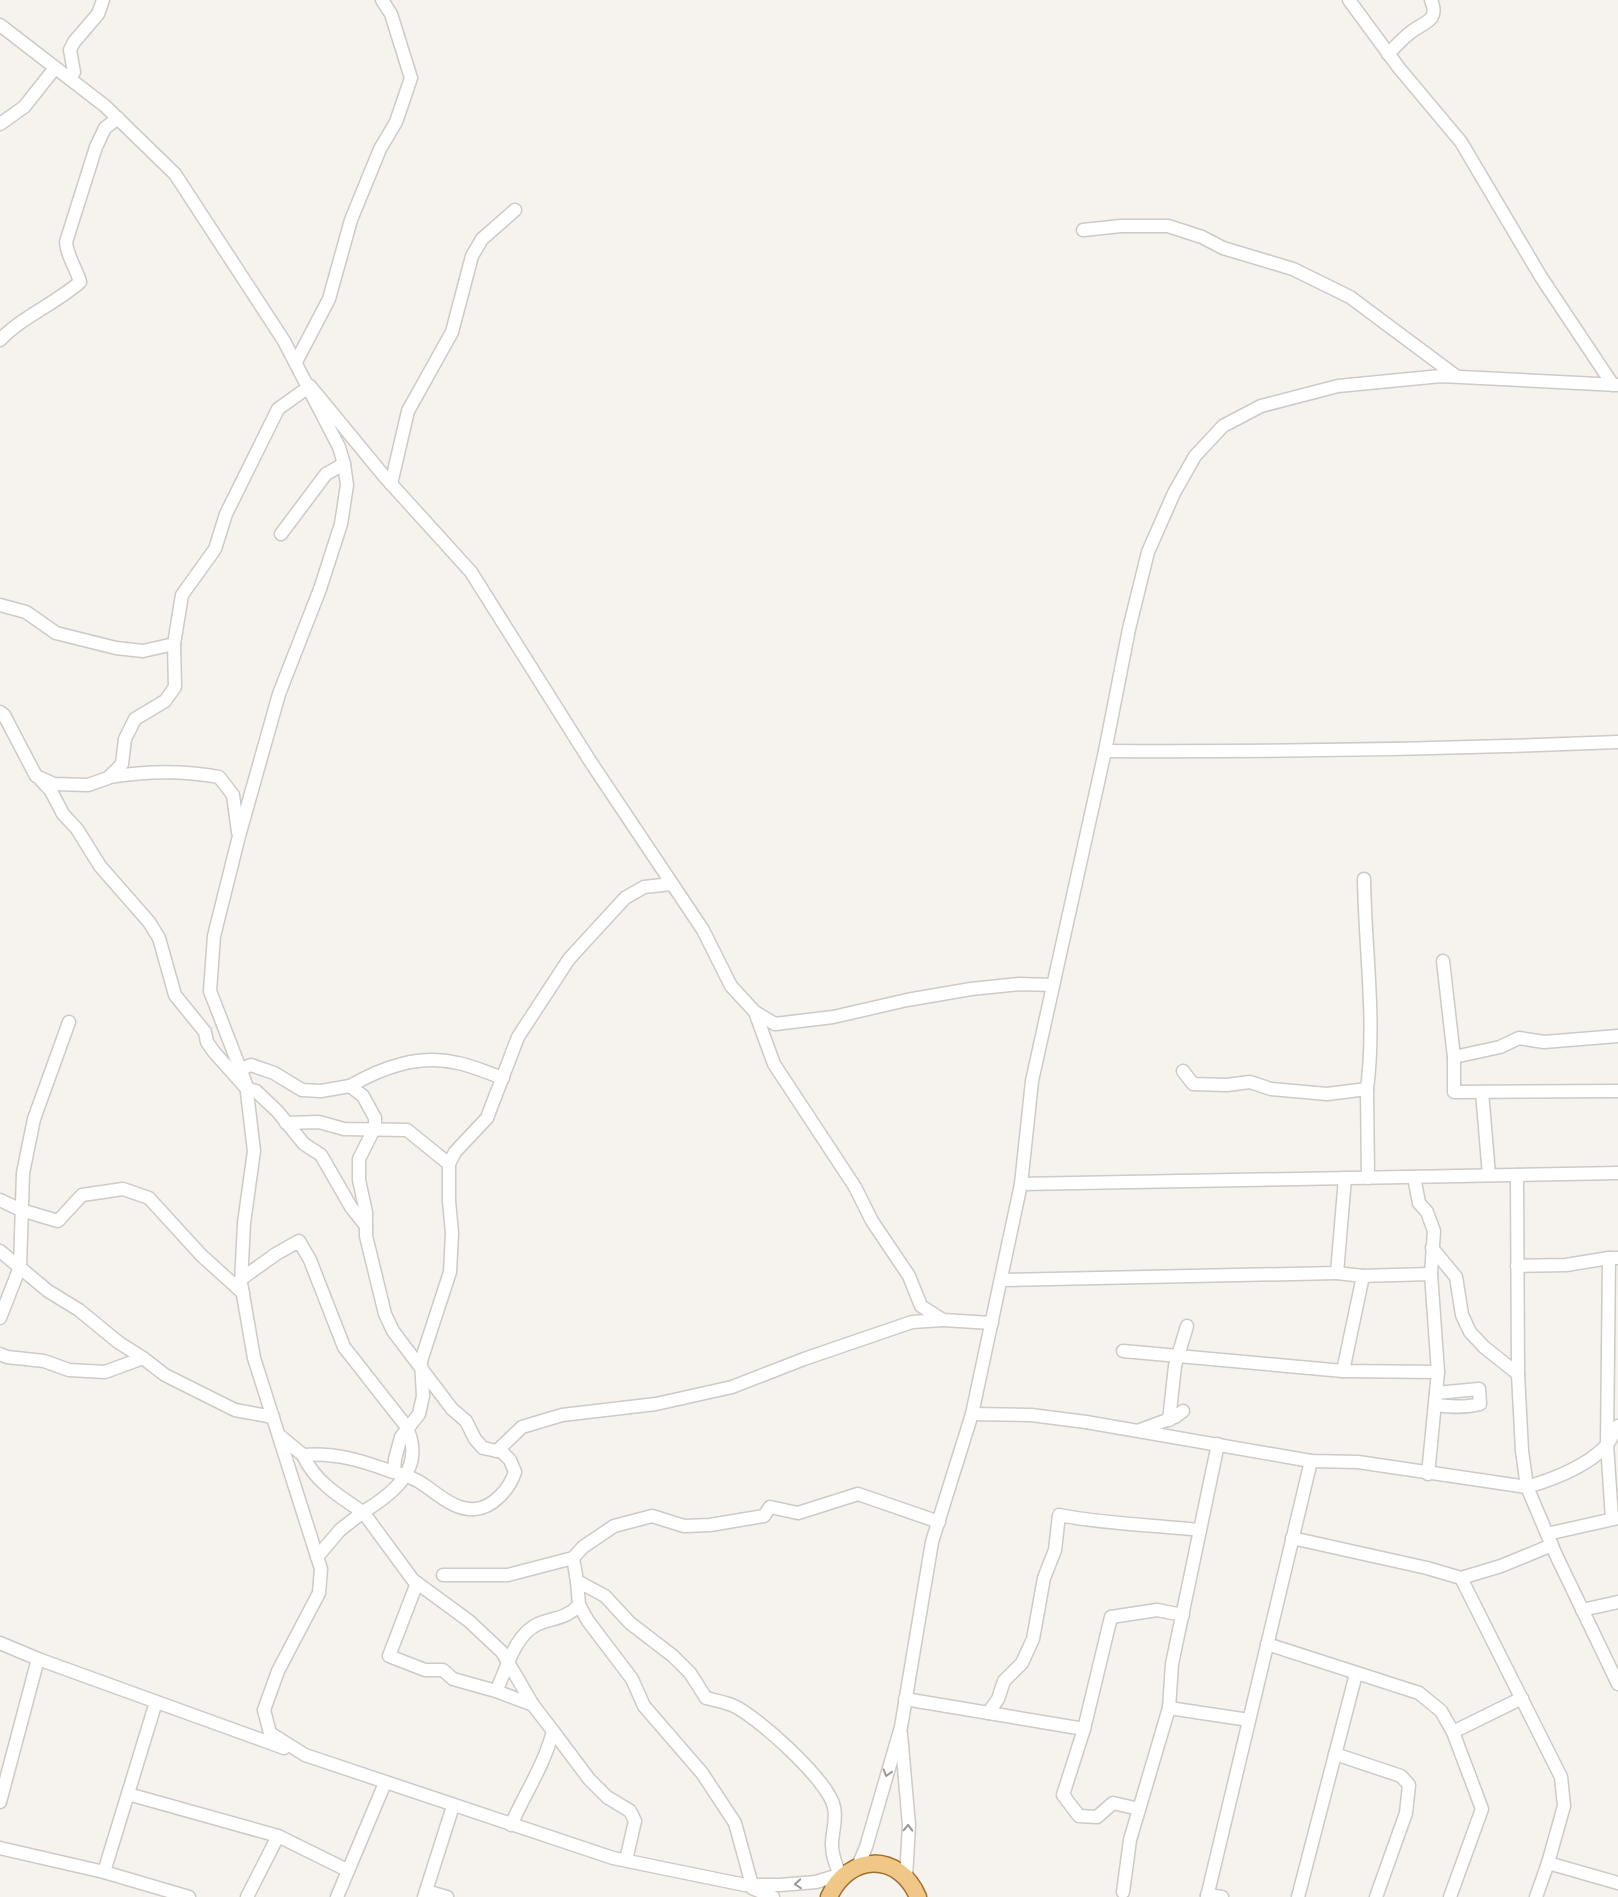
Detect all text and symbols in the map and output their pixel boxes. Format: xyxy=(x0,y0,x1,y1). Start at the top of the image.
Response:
one-way arrow xyxy=(882,1769,892,1777)
one-way arrow xyxy=(903,1824,913,1832)
one-way arrow xyxy=(793,1878,801,1889)

